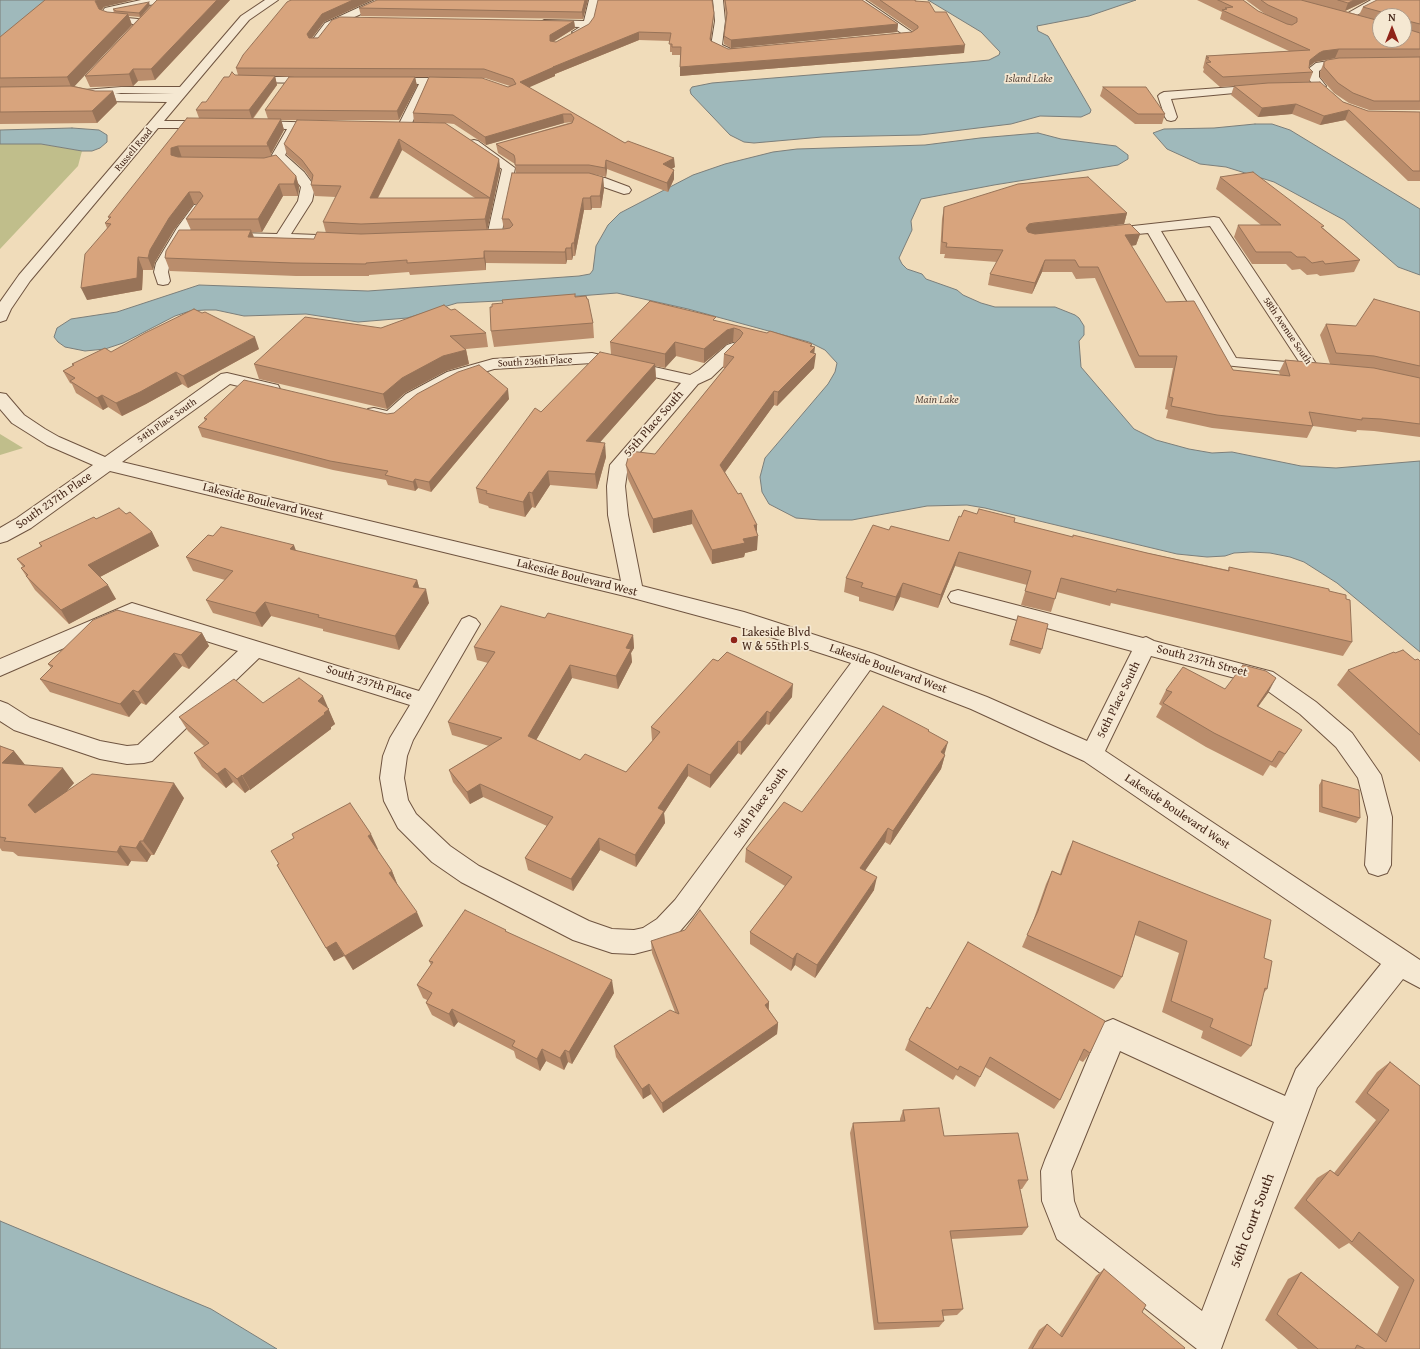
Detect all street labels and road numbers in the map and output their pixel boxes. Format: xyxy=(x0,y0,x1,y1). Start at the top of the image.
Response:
street label: Russell Road xyxy=(113,126,155,174)
street label: 58th Avenue South xyxy=(1260,295,1314,367)
street label: South 236th Place xyxy=(497,354,573,370)
street label: 55th Place South xyxy=(621,388,687,460)
street label: 54th Place South xyxy=(135,396,199,446)
street label: South 237th Place xyxy=(13,469,95,533)
street label: Lakeside Boulevard West xyxy=(201,480,325,524)
street label: Lakeside Boulevard West xyxy=(515,556,639,600)
street label: Lakeside Boulevard West xyxy=(827,641,949,697)
street label: South 237th Street xyxy=(1155,642,1249,680)
street label: 56th Place South xyxy=(1094,659,1144,741)
street label: South 237th Place xyxy=(324,662,414,704)
street label: 56th Place South xyxy=(731,765,791,841)
street label: Lakeside Boulevard West xyxy=(1122,771,1232,853)
street label: 56th Court South xyxy=(1227,1171,1279,1271)

